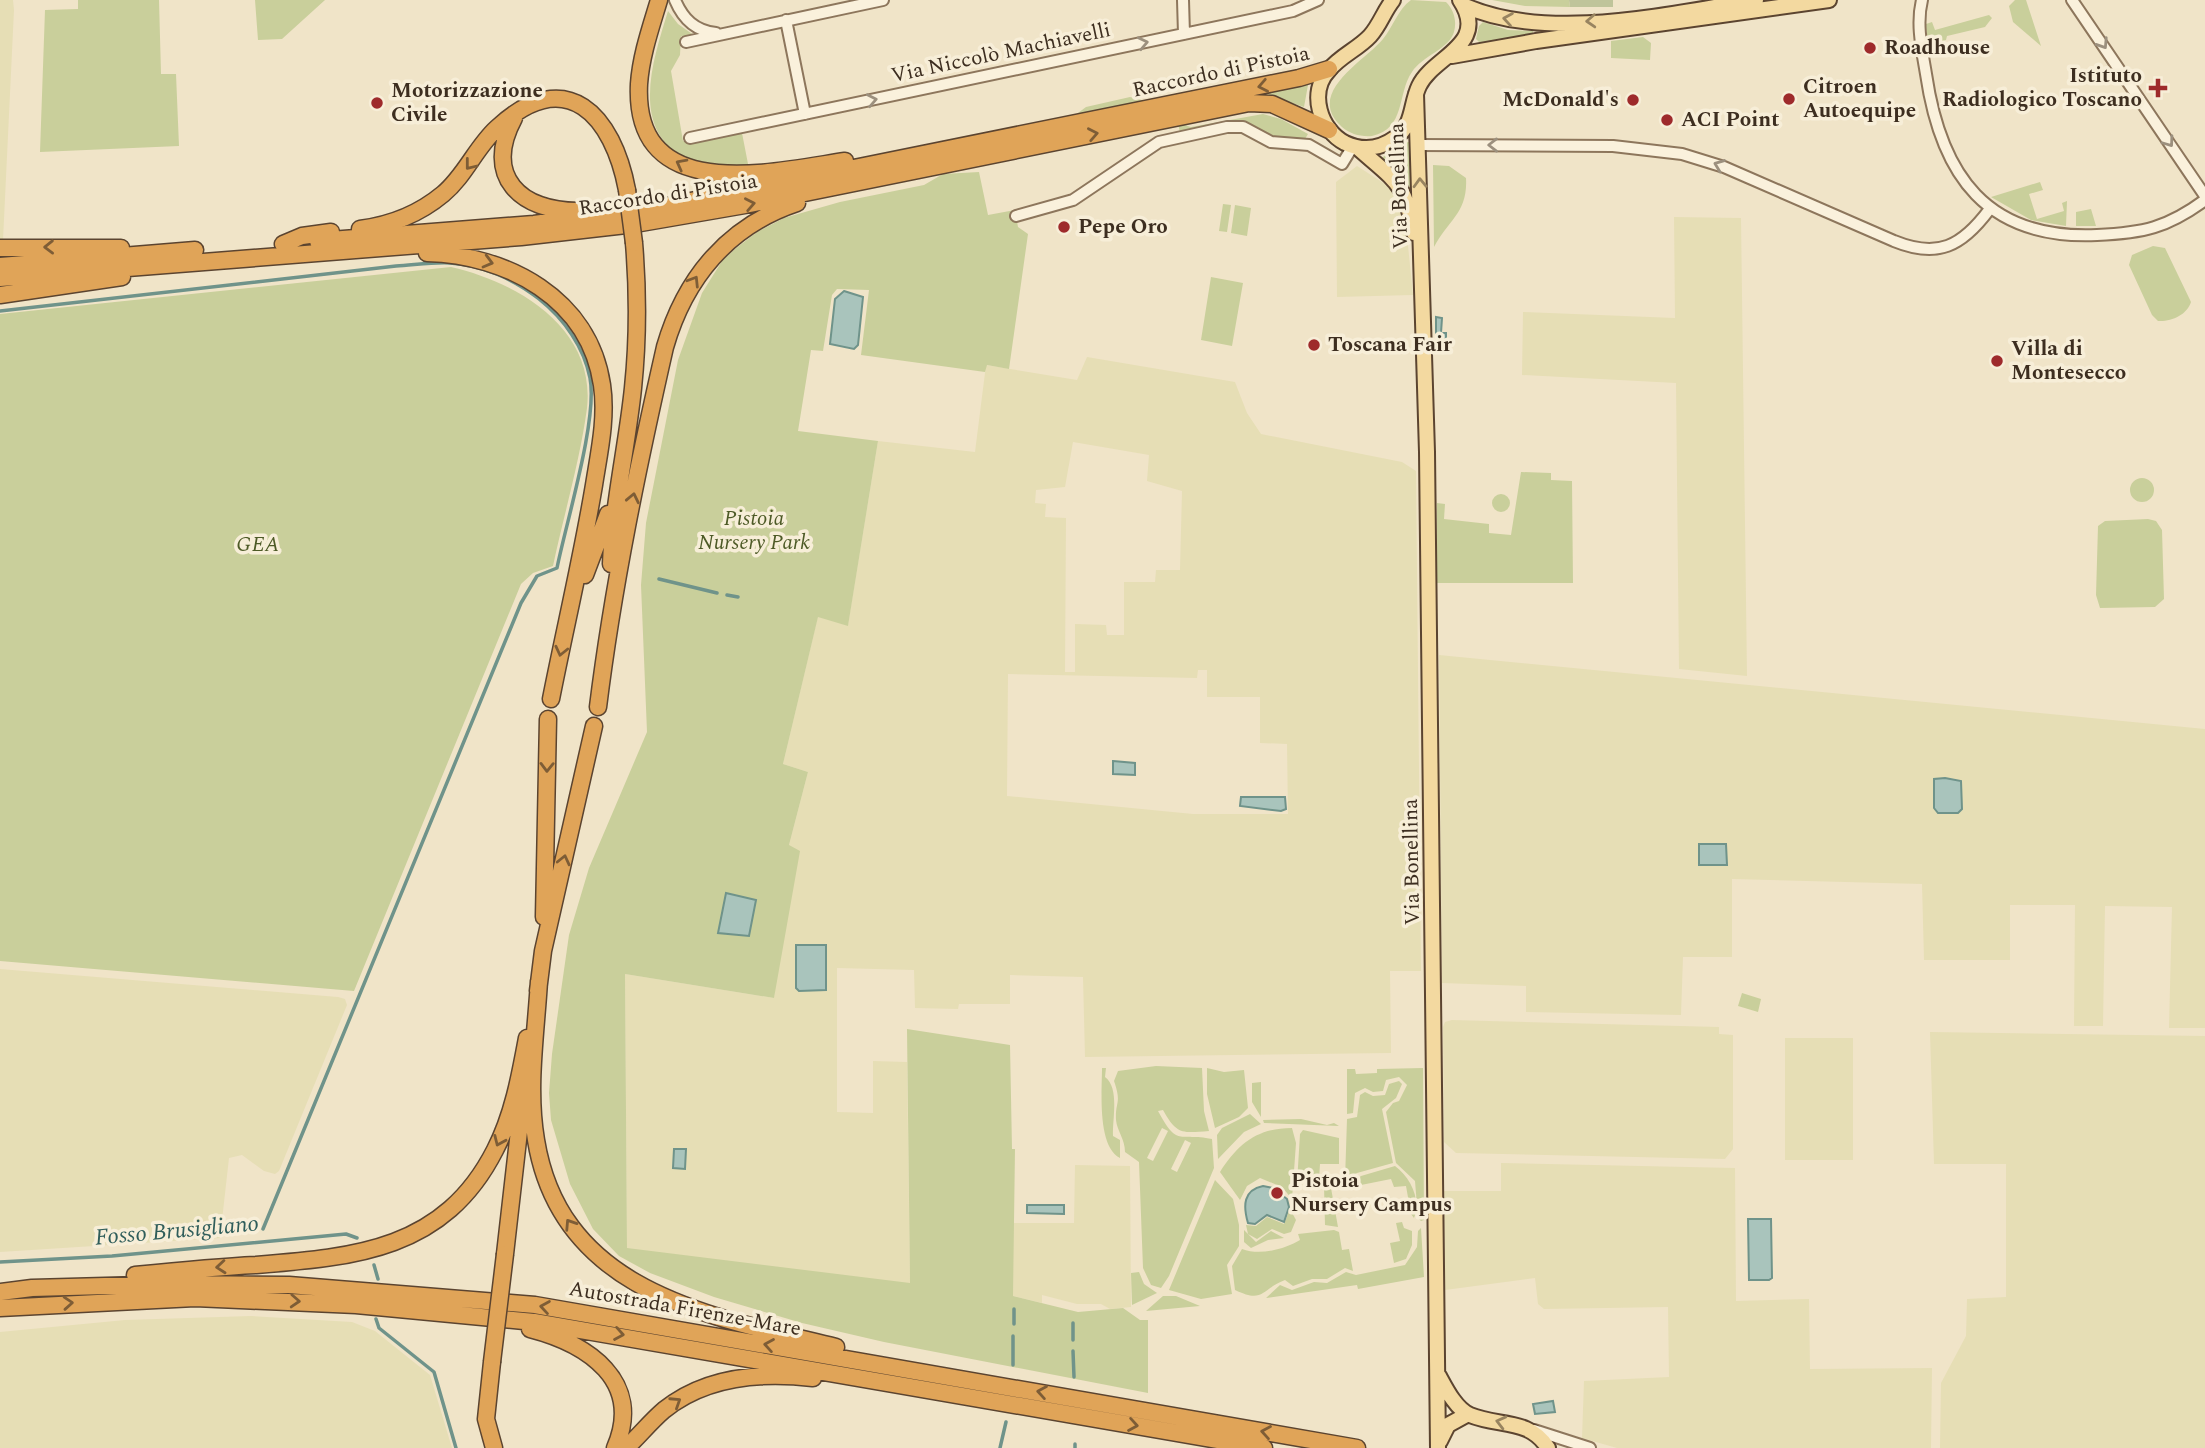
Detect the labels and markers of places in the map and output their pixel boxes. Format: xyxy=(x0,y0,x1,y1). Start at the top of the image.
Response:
place label: Roadhouse xyxy=(1884,32,1990,64)
marker: Roadhouse xyxy=(1862,40,1878,56)
place label: Istituto Radiologico Toscano xyxy=(1942,60,2142,116)
place label: Citroen Autoequipe xyxy=(1803,71,1916,127)
place label: Motorizzazione Civile xyxy=(391,75,543,131)
marker: Istituto Radiologico Toscano xyxy=(2148,78,2168,98)
place label: McDonald's xyxy=(1502,84,1619,116)
marker: Citroen Autoequipe xyxy=(1781,91,1797,107)
marker: McDonald's xyxy=(1625,92,1641,108)
marker: Motorizzazione Civile xyxy=(369,95,385,111)
place label: ACI Point xyxy=(1681,104,1779,136)
marker: ACI Point xyxy=(1659,112,1675,128)
place label: Pepe Oro xyxy=(1078,211,1168,243)
marker: Pepe Oro xyxy=(1056,219,1072,235)
place label: Toscana Fair xyxy=(1328,329,1452,361)
place label: Villa di Montesecco xyxy=(2011,333,2126,389)
marker: Toscana Fair xyxy=(1306,337,1322,353)
marker: Villa di Montesecco xyxy=(1989,353,2005,369)
place label: Pistoia Nursery Campus xyxy=(1291,1165,1452,1221)
marker: Pistoia Nursery Campus xyxy=(1269,1185,1285,1201)

